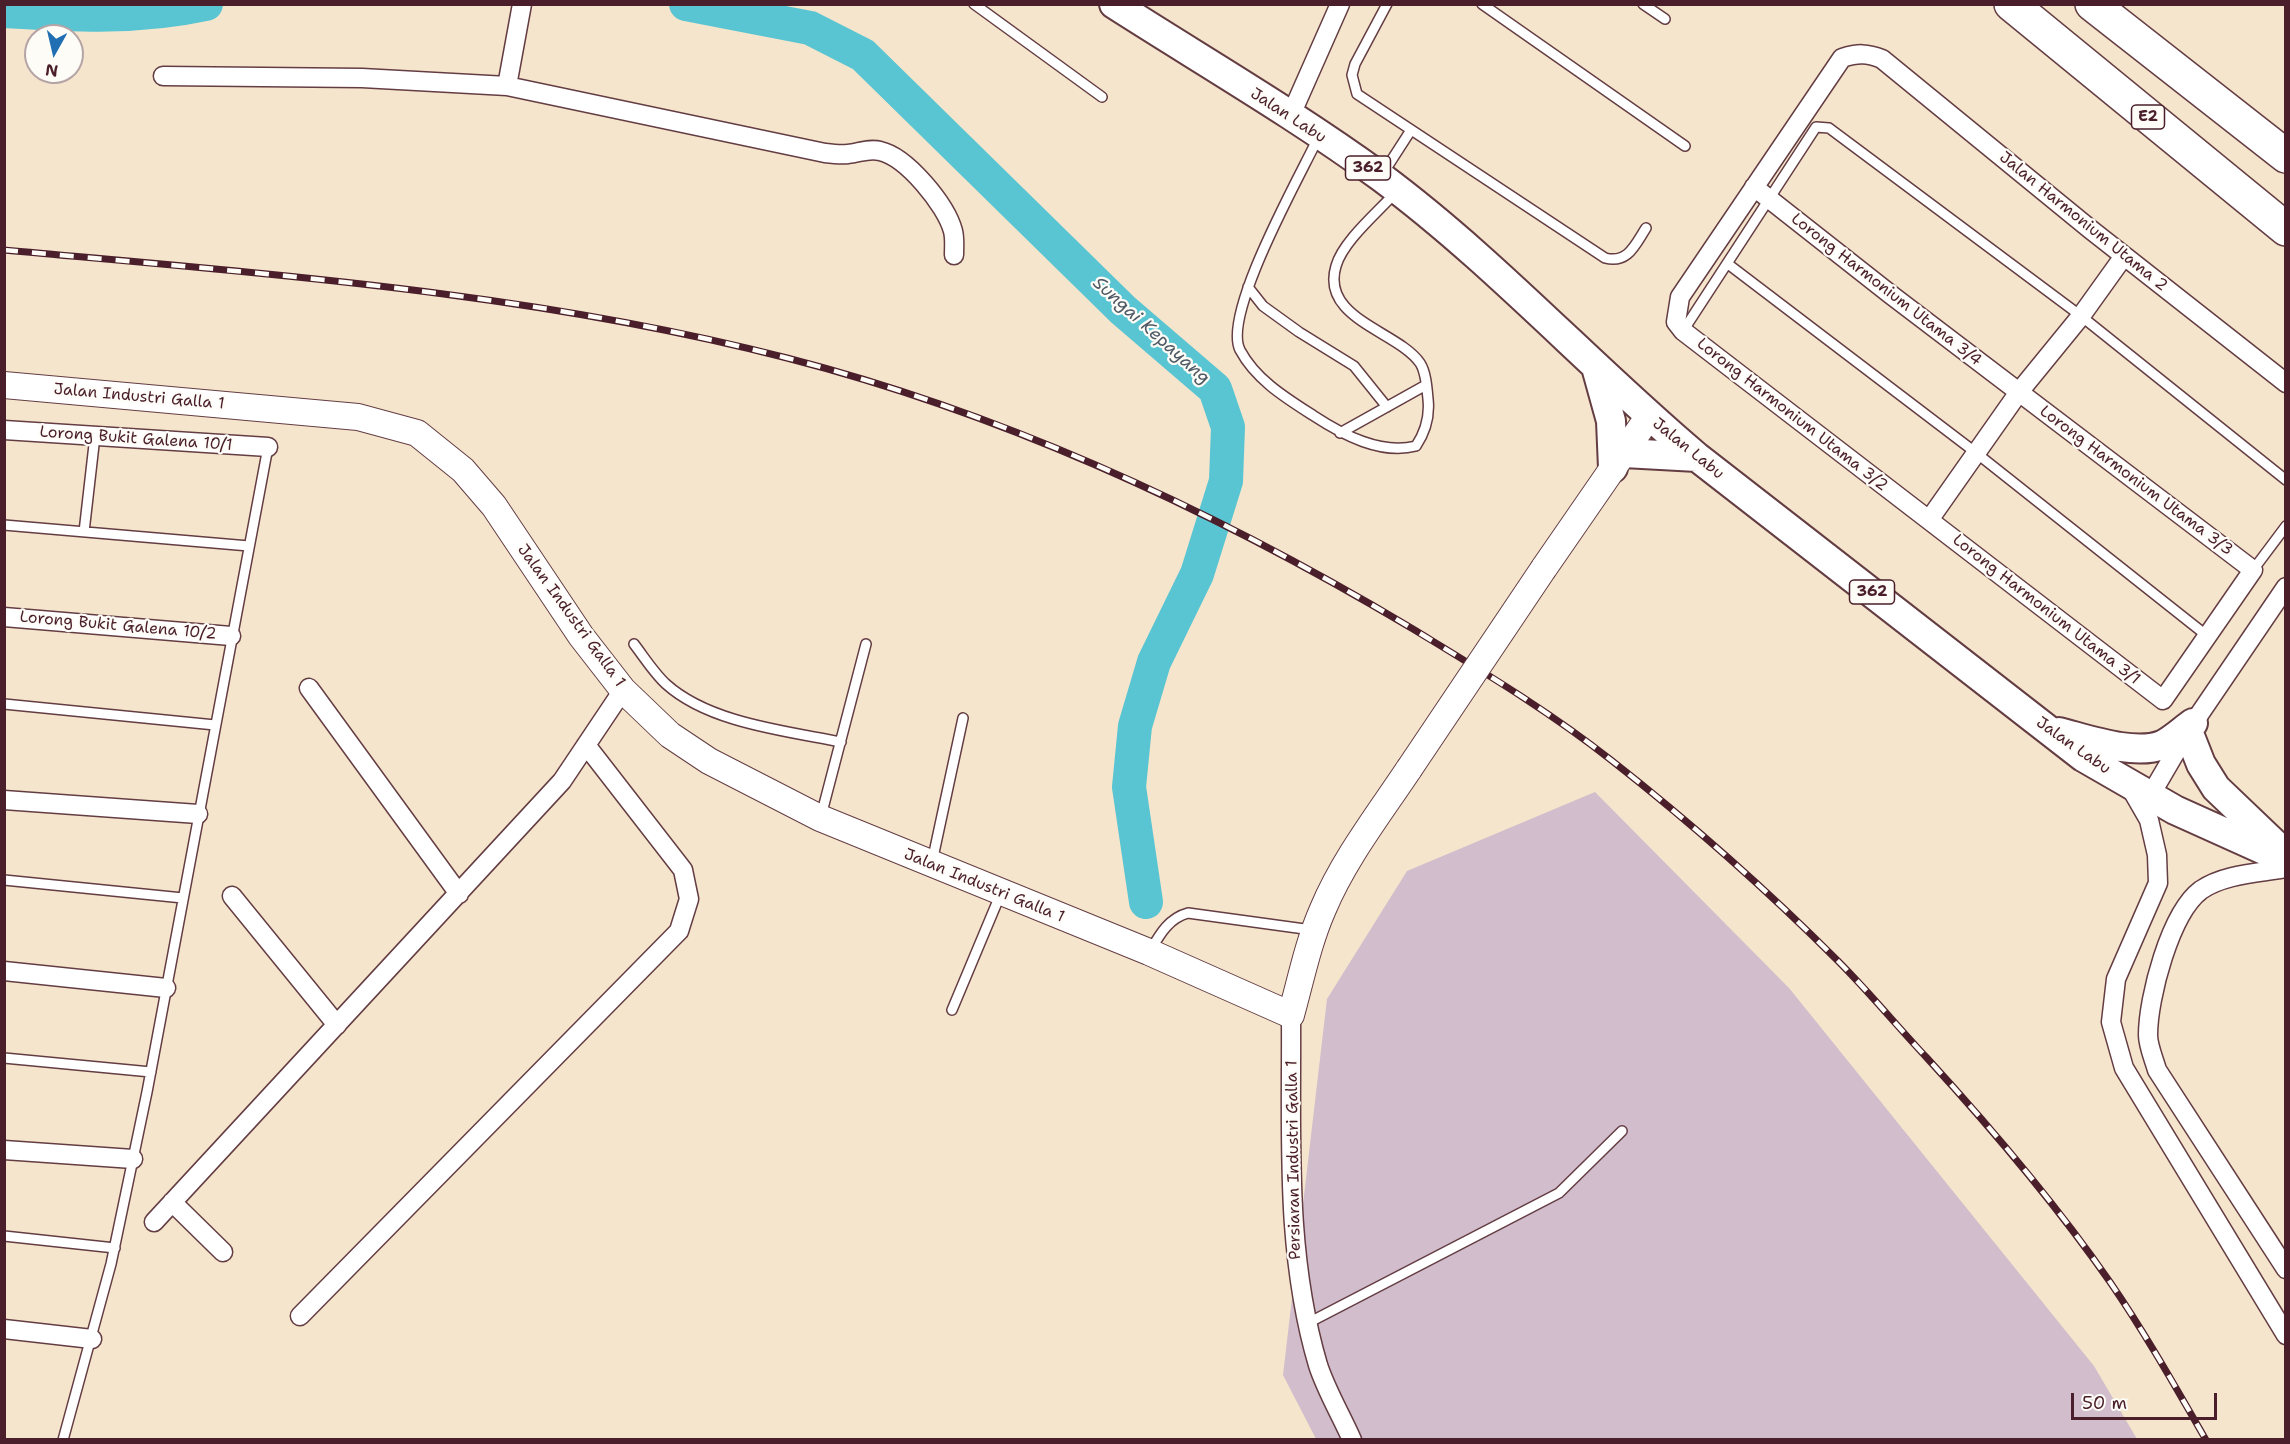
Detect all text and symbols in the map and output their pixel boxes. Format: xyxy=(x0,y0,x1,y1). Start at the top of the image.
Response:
north arrow xyxy=(24,24,84,84)
text: N xyxy=(44,59,59,82)
street label: Jalan Labu xyxy=(1247,84,1329,148)
road number: E2 xyxy=(2132,105,2164,129)
street label: Jalan Harmonium Utama 2 xyxy=(1995,148,2171,296)
road number: 362 xyxy=(1346,156,1390,180)
street label: Lorong Harmonium Utama 3/4 xyxy=(1787,210,1985,370)
water label: Sungai Kepayang xyxy=(1088,273,1214,389)
street label: Lorong Harmonium Utama 3/2 xyxy=(1693,334,1891,496)
street label: Jalan Industri Galla 1 xyxy=(53,380,225,414)
street label: Lorong Harmonium Utama 3/3 xyxy=(2035,402,2237,560)
street label: Jalan Labu xyxy=(1648,414,1728,484)
street label: Lorong Bukit Galena 10/1 xyxy=(39,423,233,455)
street label: Lorong Harmonium Utama 3/1 xyxy=(1948,531,2144,689)
street label: Jalan Industri Galla 1 xyxy=(513,541,629,691)
road number: 362 xyxy=(1850,580,1894,604)
street label: Lorong Bukit Galena 10/2 xyxy=(19,608,217,644)
street label: Jalan Labu xyxy=(2032,713,2114,779)
street label: Jalan Industri Galla 1 xyxy=(901,845,1067,927)
street label: Persiaran Industri Galla 1 xyxy=(1283,1060,1305,1260)
scale bar xyxy=(2074,1381,2220,1419)
text: 50 m xyxy=(2082,1391,2127,1415)

